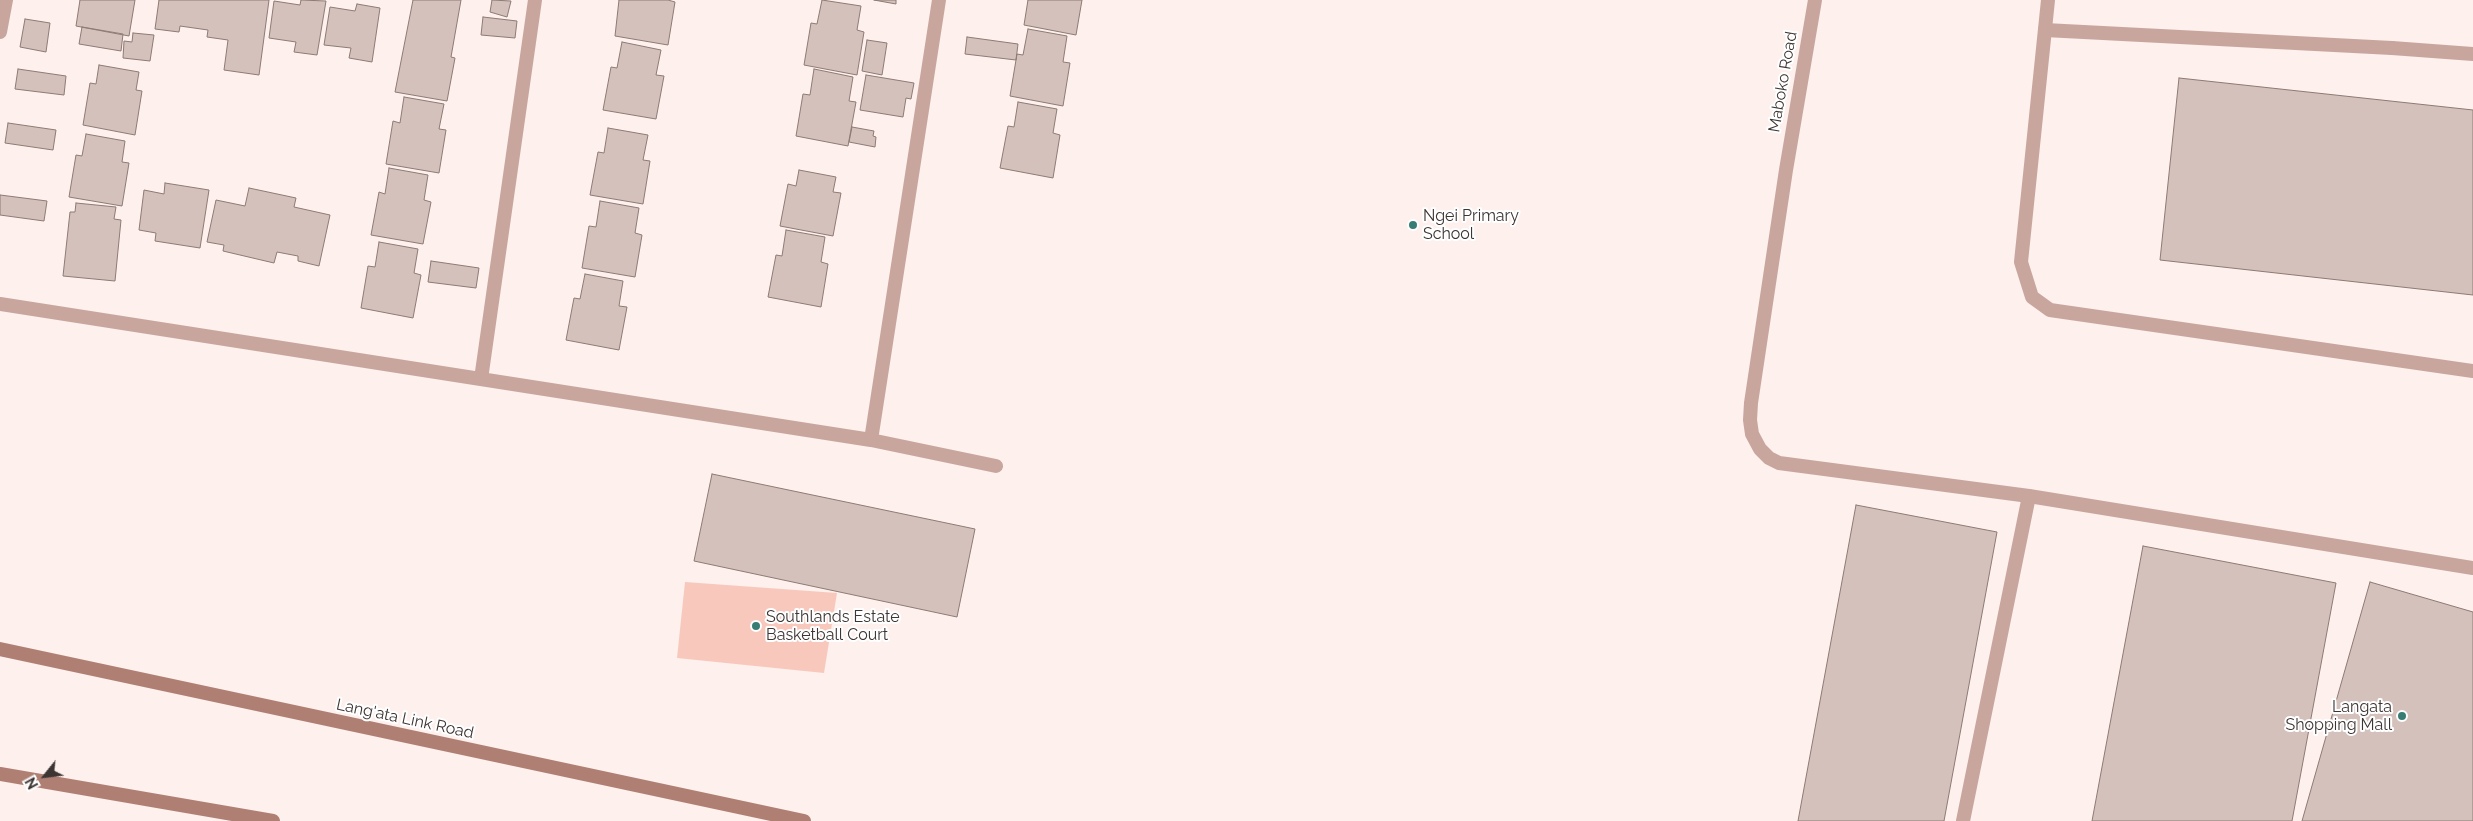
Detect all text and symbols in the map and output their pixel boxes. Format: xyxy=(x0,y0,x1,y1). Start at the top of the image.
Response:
street label: Maboko Road xyxy=(1765,30,1801,134)
place label: Ngei Primary School xyxy=(1423,206,1519,244)
marker: Ngei Primary School xyxy=(1407,219,1419,231)
place label: Southlands Estate Basketball Court xyxy=(766,607,900,645)
marker: Southlands Estate Basketball Court xyxy=(750,620,762,632)
street label: Lang'ata Link Road xyxy=(334,695,476,743)
place label: Langata Shopping Mall xyxy=(2286,697,2392,735)
marker: Langata Shopping Mall xyxy=(2396,710,2408,722)
north arrow xyxy=(20,751,70,801)
text: N xyxy=(22,775,41,792)

